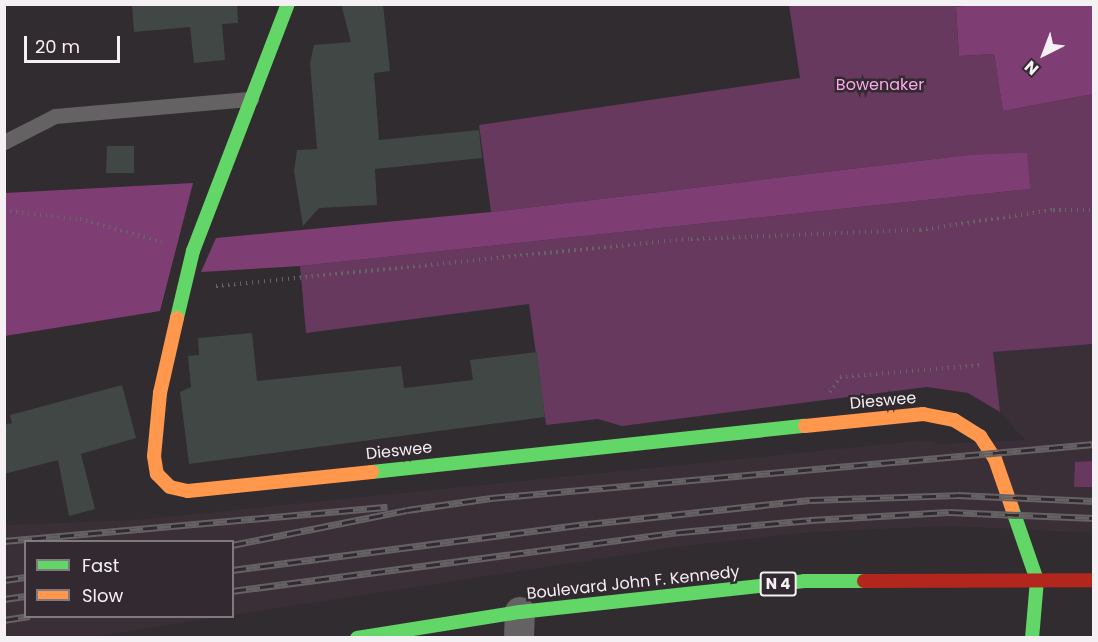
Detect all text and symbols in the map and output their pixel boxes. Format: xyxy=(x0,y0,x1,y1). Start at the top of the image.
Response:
scale bar xyxy=(27,24,123,62)
north arrow xyxy=(1014,24,1074,84)
text: 20 m xyxy=(35,34,80,59)
text: N xyxy=(1019,55,1044,80)
park label: Bowenaker xyxy=(836,75,924,95)
street label: Dieswee xyxy=(849,389,917,413)
street label: Dieswee xyxy=(365,438,433,464)
legend xyxy=(24,540,234,618)
text: Fast xyxy=(82,553,119,578)
street label: Boulevard John F. Kennedy xyxy=(526,562,740,604)
road number: N 4 xyxy=(758,572,798,596)
text: Slow xyxy=(82,583,123,608)

